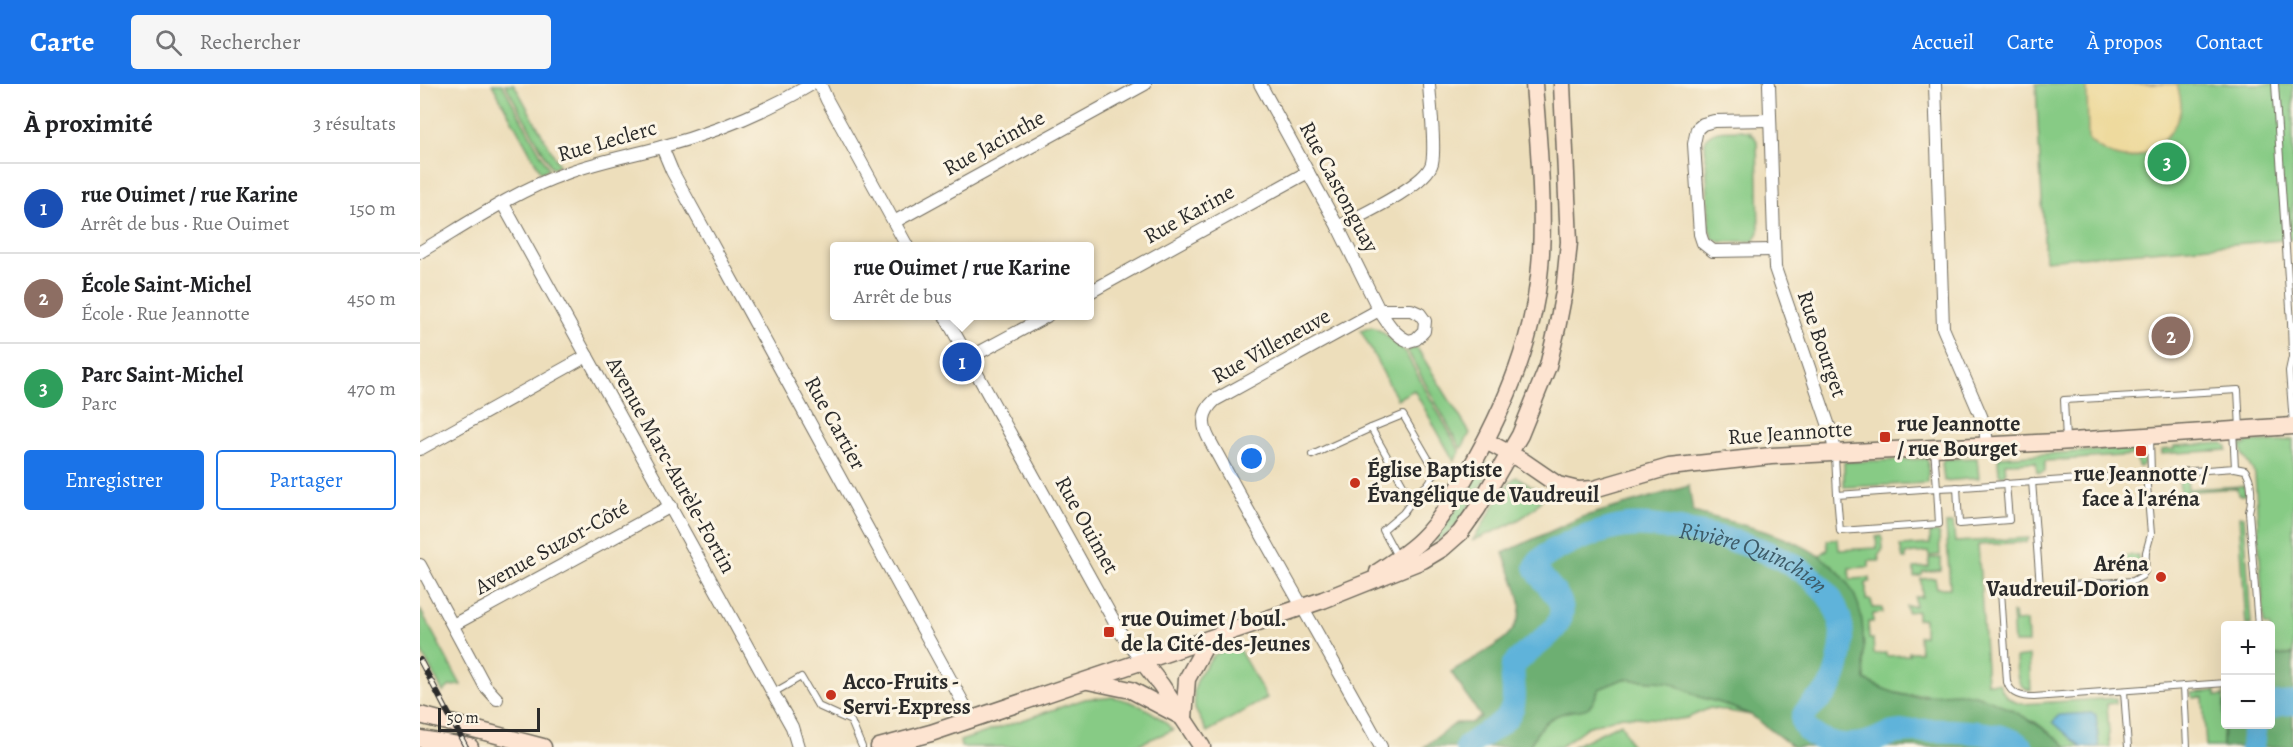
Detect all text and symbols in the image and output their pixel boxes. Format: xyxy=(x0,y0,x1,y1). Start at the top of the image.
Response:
search box xyxy=(131,15,551,69)
text: Carte xyxy=(30,23,95,61)
icon: search xyxy=(152,26,185,59)
text: Rechercher xyxy=(200,27,301,57)
text: Accueil xyxy=(1912,28,1974,56)
text: Carte xyxy=(2007,28,2054,56)
text: À propos xyxy=(2087,28,2163,56)
text: Contact xyxy=(2196,28,2263,56)
street label: Rue Jacinthe xyxy=(938,103,1050,183)
text: À proximité xyxy=(24,106,153,141)
text: 3 résultats xyxy=(313,110,396,137)
street label: Rue Leclerc xyxy=(554,113,660,169)
street label: Rue Castonguay xyxy=(1292,116,1386,258)
pin: 3 xyxy=(2148,140,2186,184)
street label: Rue Karine xyxy=(1138,177,1240,251)
text: rue Ouimet / rue Karine xyxy=(81,180,298,210)
text: 1 xyxy=(40,195,47,222)
text: 150 m xyxy=(349,195,396,222)
text: Arrêt de bus · Rue Ouimet xyxy=(81,210,289,237)
popup xyxy=(830,242,1094,320)
text: rue Ouimet / rue Karine xyxy=(853,253,1071,283)
text: École Saint-Michel xyxy=(81,270,251,300)
text: Arrêt de bus xyxy=(853,283,952,310)
text: 2 xyxy=(39,285,48,312)
text: 450 m xyxy=(347,285,396,312)
street label: Rue Bourget xyxy=(1790,287,1854,401)
text: École · Rue Jeannotte xyxy=(81,300,250,327)
street label: Rue Villeneuve xyxy=(1206,301,1336,391)
pin: 2 xyxy=(2152,314,2190,358)
pin: 1 xyxy=(942,340,982,384)
street label: Avenue Marc-Aurèle-Fortin xyxy=(598,350,743,579)
text: Parc Saint-Michel xyxy=(81,360,243,390)
street label: Rue Cartier xyxy=(797,371,873,475)
text: 3 xyxy=(39,375,48,402)
text: 470 m xyxy=(347,375,396,402)
text: Parc xyxy=(81,390,117,417)
place label: rue Jeannotte / rue Bourget xyxy=(1897,409,2020,464)
street label: Rue Jeannotte xyxy=(1727,414,1853,452)
marker: rue Jeannotte / rue Bourget xyxy=(1878,430,1892,444)
your location xyxy=(1237,444,1266,473)
marker: rue Jeannotte / face à l'aréna xyxy=(2134,444,2148,458)
button: Enregistrer xyxy=(24,450,204,510)
button: Partager xyxy=(216,450,396,510)
place label: Église Baptiste Évangélique de Vaudreuil xyxy=(1367,455,1599,510)
place label: rue Jeannotte / face à l'aréna xyxy=(2074,459,2208,514)
street label: Rue Ouimet xyxy=(1048,471,1126,579)
marker: Église Baptiste Évangélique de Vaudreuil xyxy=(1348,476,1362,490)
street label: Avenue Suzor-Côté xyxy=(469,492,635,602)
water label: Rivière Quinchien xyxy=(1677,514,1835,601)
place label: Aréna Vaudreuil-Dorion xyxy=(1985,549,2149,604)
marker: Aréna Vaudreuil-Dorion xyxy=(2154,570,2168,584)
place label: rue Ouimet / boul. de la Cité-des-Jeunes xyxy=(1121,604,1310,659)
map controls xyxy=(2221,621,2275,729)
button: + xyxy=(2221,621,2275,675)
marker: rue Ouimet / boul. de la Cité-des-Jeunes xyxy=(1102,625,1116,639)
place label: Acco-Fruits - Servi-Express xyxy=(842,667,971,722)
button: − xyxy=(2221,675,2275,729)
marker: Acco-Fruits - Servi-Express xyxy=(824,688,838,702)
scale bar xyxy=(438,705,540,732)
text: 50 m xyxy=(447,707,479,729)

